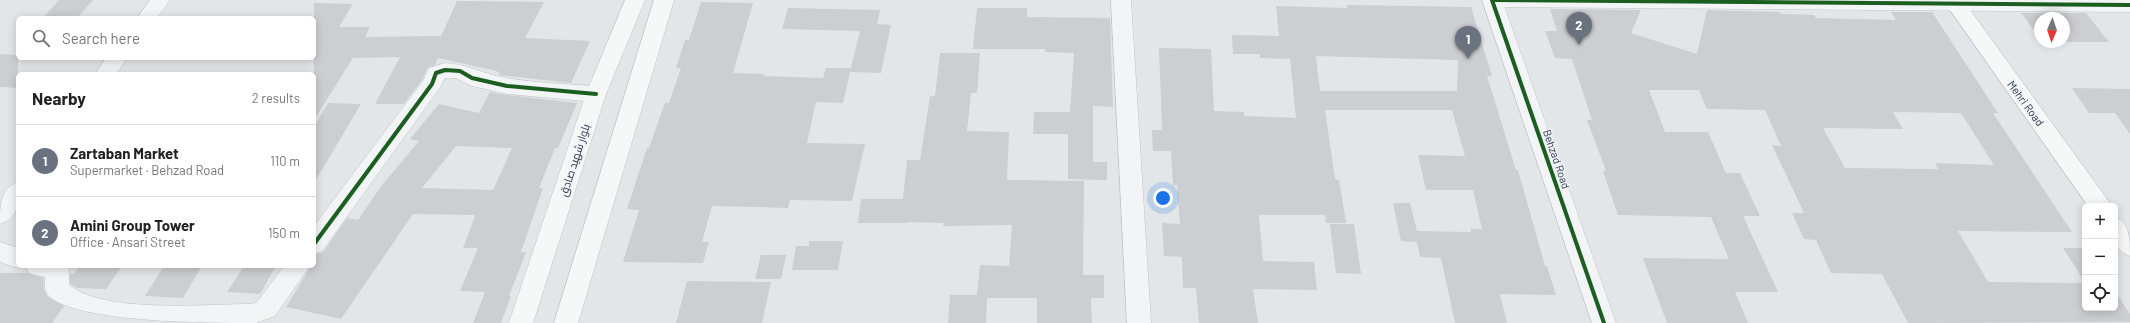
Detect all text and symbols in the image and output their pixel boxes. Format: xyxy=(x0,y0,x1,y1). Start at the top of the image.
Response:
pin: 2 xyxy=(1566,12,1592,45)
north arrow xyxy=(2034,12,2070,48)
search box xyxy=(16,16,316,60)
pin: 1 xyxy=(1455,26,1481,59)
icon: search xyxy=(30,27,52,49)
text: Search here xyxy=(62,29,140,47)
street label: Mehri Road xyxy=(2005,78,2047,128)
text: Nearby xyxy=(32,88,86,108)
text: 2 results xyxy=(252,90,300,106)
street label: بلوار شهید صادق xyxy=(556,122,593,198)
street label: Behzad Road xyxy=(1541,128,1573,190)
text: Zartaban Market xyxy=(70,144,179,162)
text: 1 xyxy=(43,153,47,169)
text: 110 m xyxy=(270,153,300,169)
text: Supermarket · Behzad Road xyxy=(70,162,224,178)
your location xyxy=(1153,188,1173,208)
map controls xyxy=(2082,203,2118,311)
button: + xyxy=(2082,203,2118,239)
text: Amini Group Tower xyxy=(70,216,195,234)
text: 2 xyxy=(41,225,49,241)
text: 150 m xyxy=(268,225,300,241)
text: Office · Ansari Street xyxy=(70,234,186,250)
button: − xyxy=(2082,239,2118,275)
button: locate xyxy=(2082,275,2118,311)

